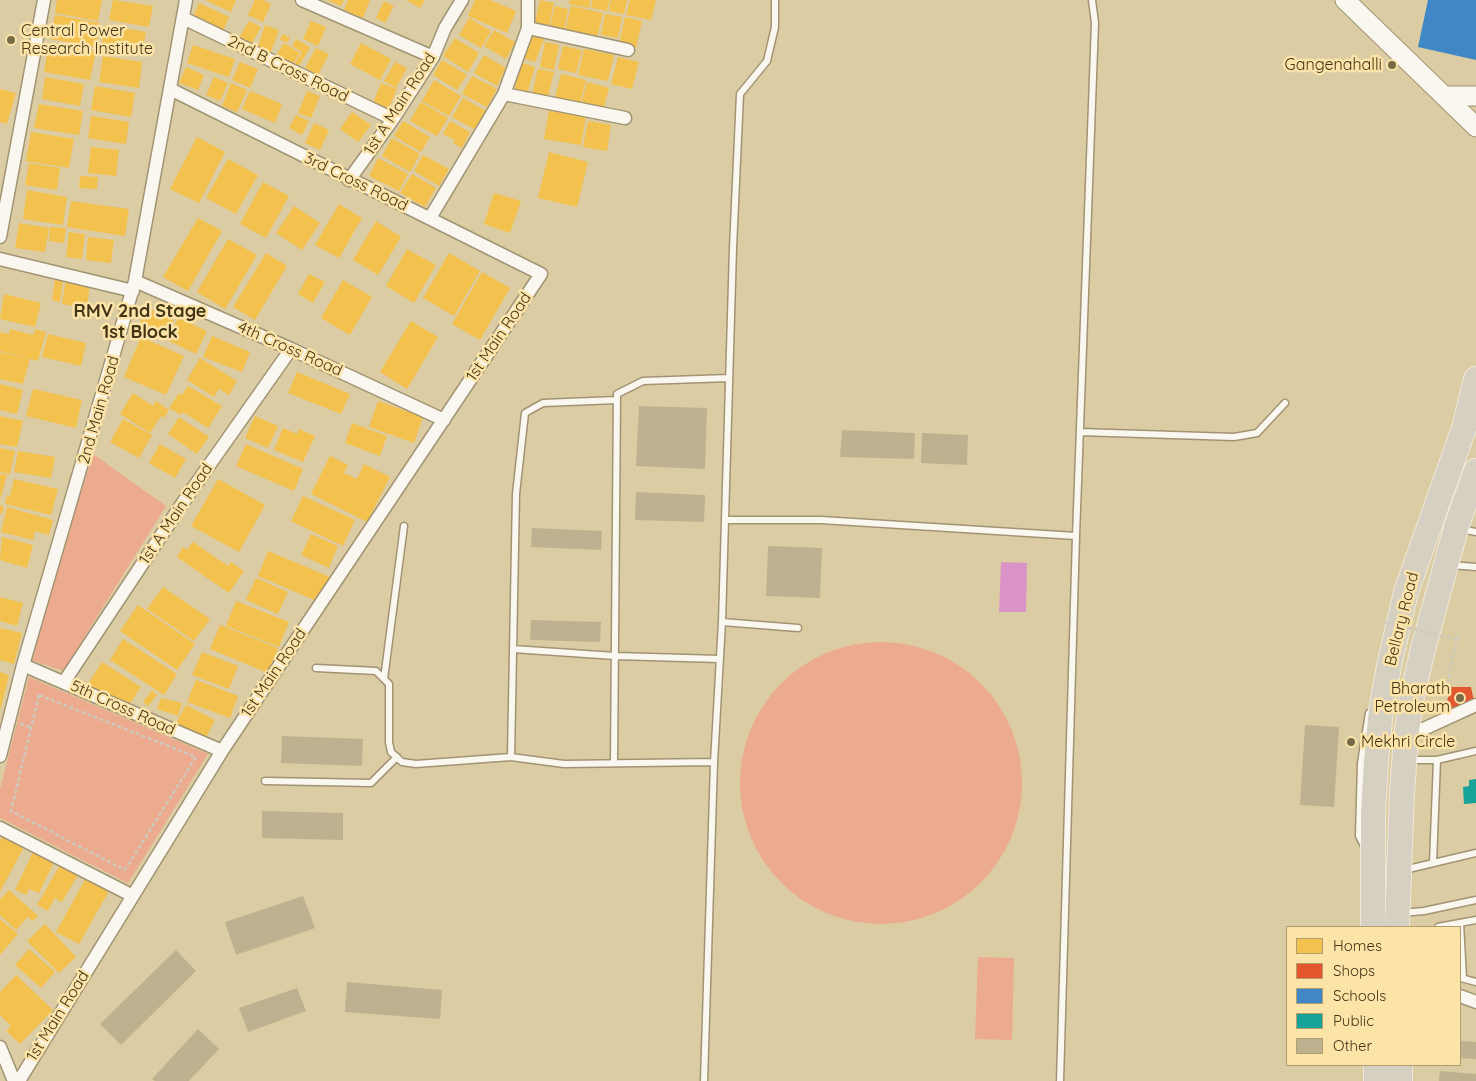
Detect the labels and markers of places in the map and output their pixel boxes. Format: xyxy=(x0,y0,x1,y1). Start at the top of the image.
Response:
place label: Central Power Research Institute xyxy=(21,21,153,59)
marker: Central Power Research Institute xyxy=(5,34,17,46)
place label: Gangenahalli xyxy=(1284,55,1382,75)
marker: Gangenahalli xyxy=(1386,59,1398,71)
place label: Bharath Petroleum xyxy=(1374,679,1450,717)
marker: Bharath Petroleum xyxy=(1454,692,1466,704)
place label: Mekhri Circle xyxy=(1361,732,1455,752)
marker: Mekhri Circle xyxy=(1345,736,1357,748)

